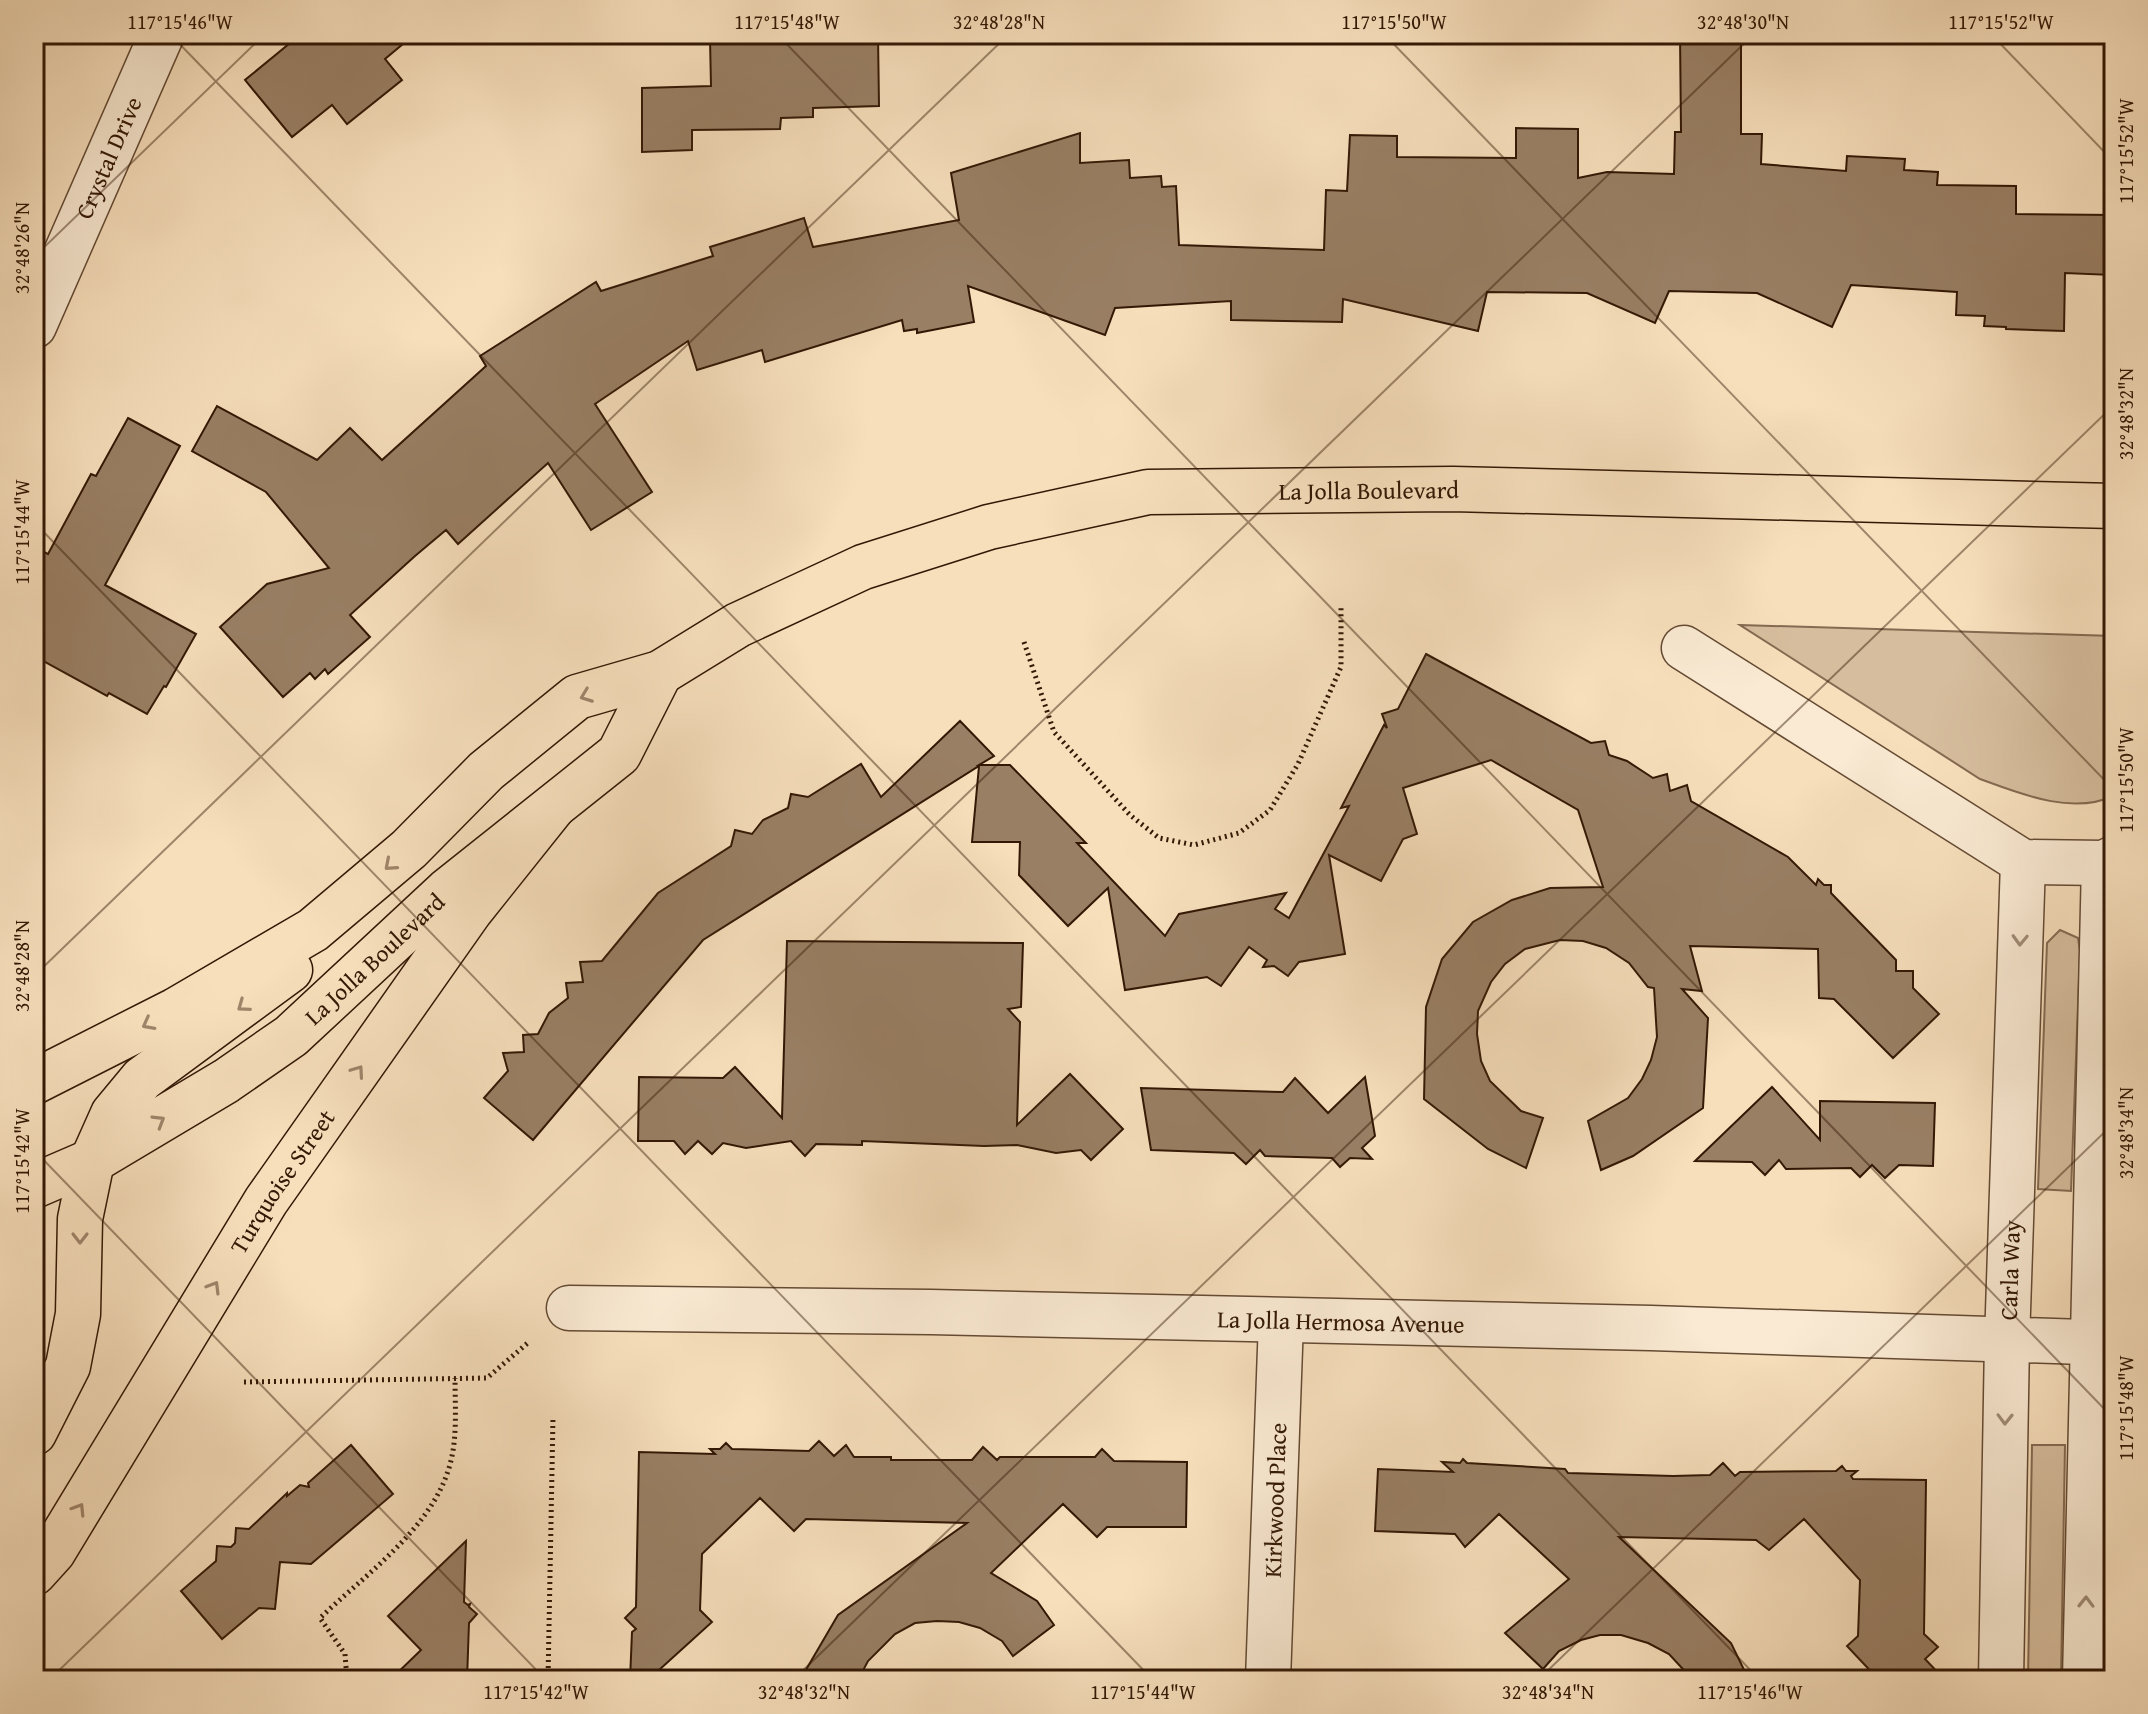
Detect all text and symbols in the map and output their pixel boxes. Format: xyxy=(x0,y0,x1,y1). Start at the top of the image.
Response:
text: 117°15'46"W xyxy=(127,7,233,36)
text: 117°15'48"W xyxy=(734,7,840,36)
text: 32°48'28"N xyxy=(953,7,1045,36)
text: 117°15'50"W xyxy=(1341,7,1447,36)
text: 32°48'30"N xyxy=(1697,7,1789,36)
text: 117°15'52"W xyxy=(1948,7,2054,36)
street label: Crystal Drive xyxy=(66,91,150,224)
text: 117°15'52"W xyxy=(2111,98,2140,204)
text: 32°48'26"N xyxy=(7,202,36,294)
text: 32°48'32"N xyxy=(2111,368,2140,460)
street label: La Jolla Boulevard xyxy=(1278,471,1459,508)
text: 117°15'44"W xyxy=(7,479,36,585)
one-way arrow xyxy=(580,686,594,703)
text: 117°15'50"W xyxy=(2111,727,2140,833)
one-way arrow xyxy=(385,855,399,869)
street label: La Jolla Boulevard xyxy=(296,884,452,1033)
text: 32°48'28"N xyxy=(7,920,36,1012)
one-way arrow xyxy=(2012,934,2029,947)
one-way arrow xyxy=(238,997,252,1011)
one-way arrow xyxy=(142,1015,157,1030)
one-way arrow xyxy=(348,1065,363,1079)
text: 32°48'34"N xyxy=(2111,1087,2140,1179)
street label: Turquoise Street xyxy=(221,1102,343,1260)
text: 117°15'42"W xyxy=(7,1108,36,1214)
one-way arrow xyxy=(150,1115,165,1131)
street label: Carla Way xyxy=(1990,1219,2029,1321)
one-way arrow xyxy=(71,1232,89,1245)
one-way arrow xyxy=(204,1281,220,1296)
street label: La Jolla Hermosa Avenue xyxy=(1217,1301,1465,1341)
text: 117°15'48"W xyxy=(2111,1355,2140,1461)
one-way arrow xyxy=(1997,1413,2014,1426)
street label: Kirkwood Place xyxy=(1254,1422,1295,1578)
one-way arrow xyxy=(69,1504,84,1518)
one-way arrow xyxy=(2078,1595,2095,1608)
text: 117°15'42"W xyxy=(483,1677,589,1706)
text: 32°48'32"N xyxy=(758,1677,850,1706)
text: 117°15'44"W xyxy=(1090,1677,1196,1706)
text: 32°48'34"N xyxy=(1502,1677,1594,1706)
text: 117°15'46"W xyxy=(1697,1677,1803,1706)

